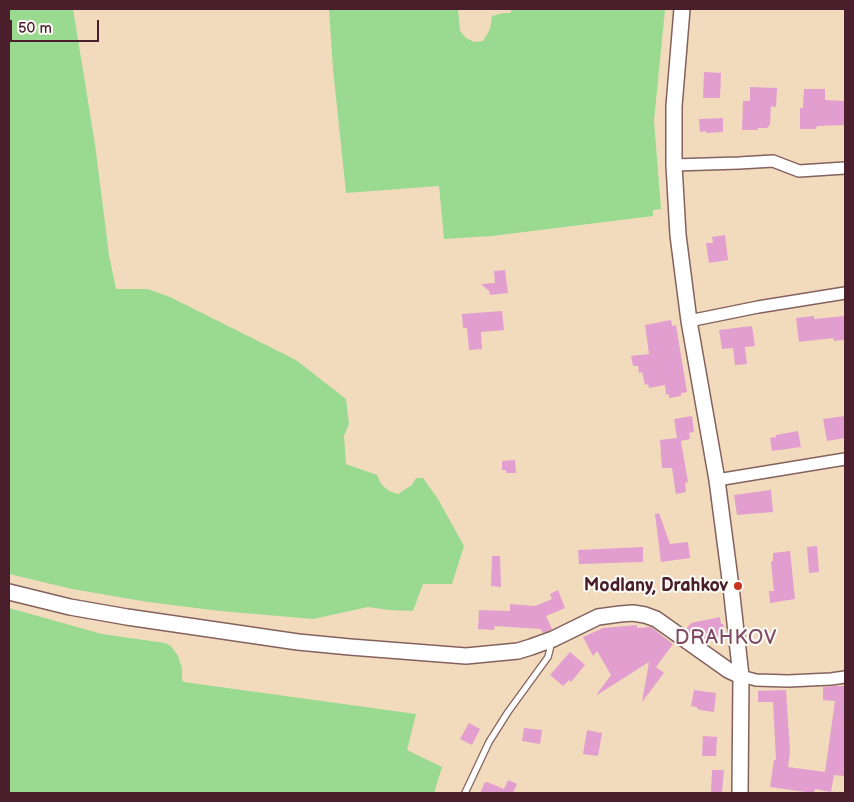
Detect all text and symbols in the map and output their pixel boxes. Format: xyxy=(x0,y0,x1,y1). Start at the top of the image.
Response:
scale bar xyxy=(12,10,101,42)
text: 50 m xyxy=(18,19,52,38)
place label: Modlany, Drahkov xyxy=(584,575,728,597)
marker: Modlany, Drahkov xyxy=(732,580,744,592)
district label: DRAHKOV xyxy=(674,627,778,651)

